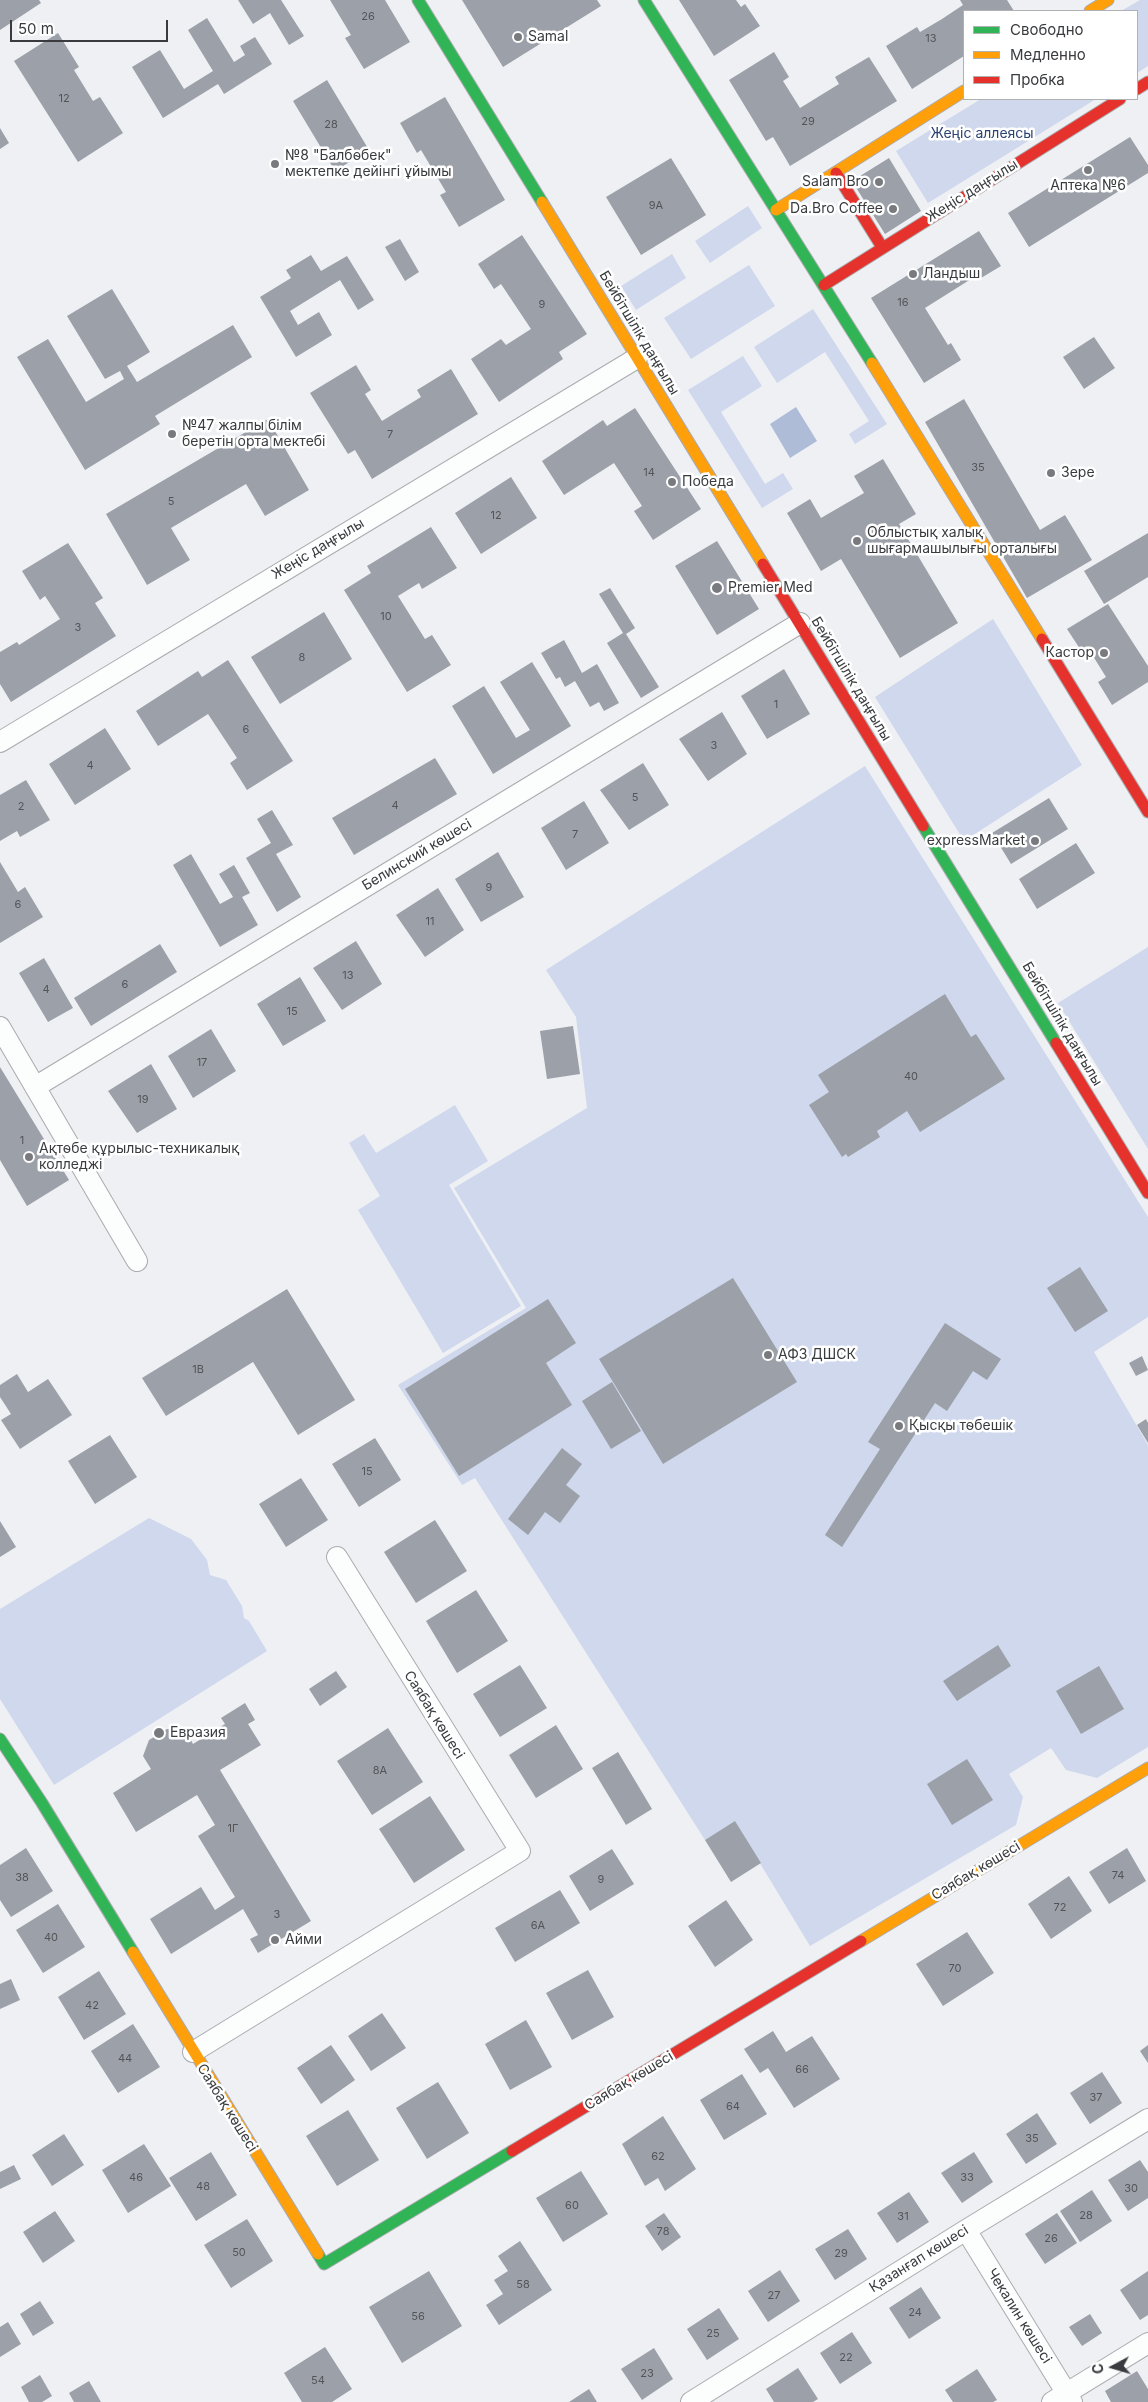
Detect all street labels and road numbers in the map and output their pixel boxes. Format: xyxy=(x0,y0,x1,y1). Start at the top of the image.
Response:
street label: Жеңіс даңғылы xyxy=(923,156,1021,226)
street label: Бейбітшілік даңғылы xyxy=(595,268,683,398)
street label: Жеңіс даңғылы xyxy=(269,515,367,583)
street label: Бейбітшілік даңғылы xyxy=(807,614,895,744)
street label: Белинский көшесі xyxy=(359,816,475,894)
street label: Бейбітшілік даңғылы xyxy=(1018,959,1106,1089)
street label: Саябақ көшесі xyxy=(400,1668,468,1762)
street label: Саябақ көшесі xyxy=(929,1838,1023,1904)
street label: Саябақ көшесі xyxy=(582,2048,676,2114)
street label: Саябақ көшесі xyxy=(193,2061,261,2155)
street label: Қазанғап көшесі xyxy=(866,2222,972,2296)
street label: Чекалин көшесі xyxy=(983,2265,1055,2367)

